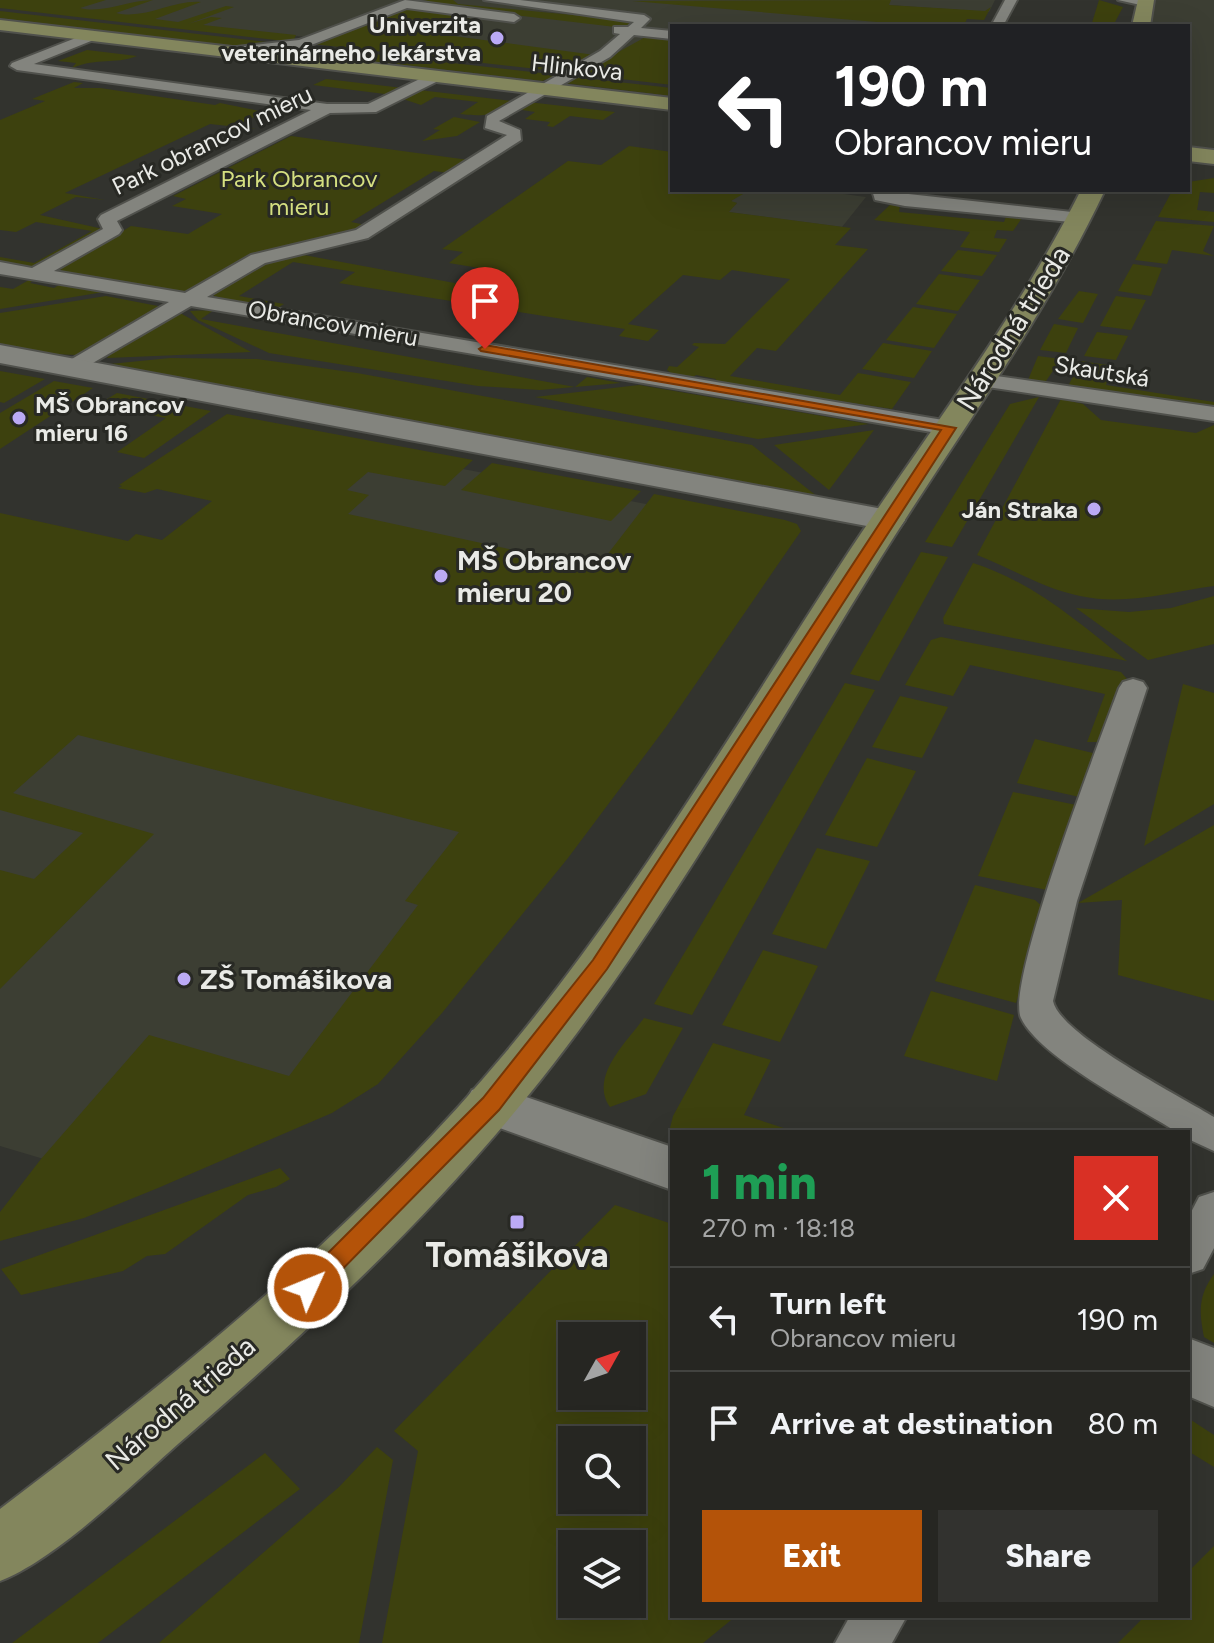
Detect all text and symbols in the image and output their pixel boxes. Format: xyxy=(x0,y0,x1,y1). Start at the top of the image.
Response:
place label: Univerzita veterinárneho lekárstva xyxy=(221,10,481,67)
marker: Univerzita veterinárneho lekárstva xyxy=(488,29,506,47)
street label: Hlinkova xyxy=(530,48,624,86)
text: 190 m xyxy=(834,53,989,120)
icon: left xyxy=(702,56,806,160)
street label: Park obrancov mieru xyxy=(107,79,317,201)
text: Obrancov mieru xyxy=(834,121,1092,164)
park label: Park Obrancov mieru xyxy=(220,164,378,221)
street label: Národná trieda xyxy=(949,240,1077,416)
pin xyxy=(451,267,519,349)
icon: arrive xyxy=(463,279,507,323)
street label: Obrancov mieru xyxy=(246,294,420,352)
street label: Skautská xyxy=(1053,349,1151,393)
place label: MŠ Obrancov mieru 16 xyxy=(35,390,185,447)
marker: MŠ Obrancov mieru 16 xyxy=(10,409,28,427)
place label: Ján Straka xyxy=(962,495,1078,524)
marker: Ján Straka xyxy=(1085,500,1103,518)
place label: MŠ Obrancov mieru 20 xyxy=(457,543,632,609)
marker: MŠ Obrancov mieru 20 xyxy=(432,567,450,585)
place label: ZŠ Tomášikova xyxy=(200,962,392,996)
marker: ZŠ Tomášikova xyxy=(175,970,193,988)
text: 1 min xyxy=(702,1153,817,1211)
button: close xyxy=(1074,1156,1158,1240)
text: 270 m · 18:18 xyxy=(702,1212,855,1244)
marker: Tomášikova xyxy=(508,1213,526,1231)
place label: Tomášikova xyxy=(425,1235,609,1276)
position arrow xyxy=(266,1246,350,1330)
text: Turn left xyxy=(770,1285,887,1322)
icon: left xyxy=(702,1297,746,1341)
text: 190 m xyxy=(1076,1301,1158,1338)
north arrow xyxy=(558,1322,646,1410)
map controls xyxy=(558,1322,646,1618)
text: Obrancov mieru xyxy=(770,1322,956,1354)
street label: Národná trieda xyxy=(98,1329,262,1477)
icon: arrive xyxy=(702,1401,746,1445)
text: Arrive at destination xyxy=(770,1405,1053,1442)
text: 80 m xyxy=(1087,1405,1158,1442)
button: search xyxy=(558,1426,646,1514)
button: Exit xyxy=(702,1510,922,1602)
button: Share xyxy=(938,1510,1158,1602)
button: layers xyxy=(558,1530,646,1618)

